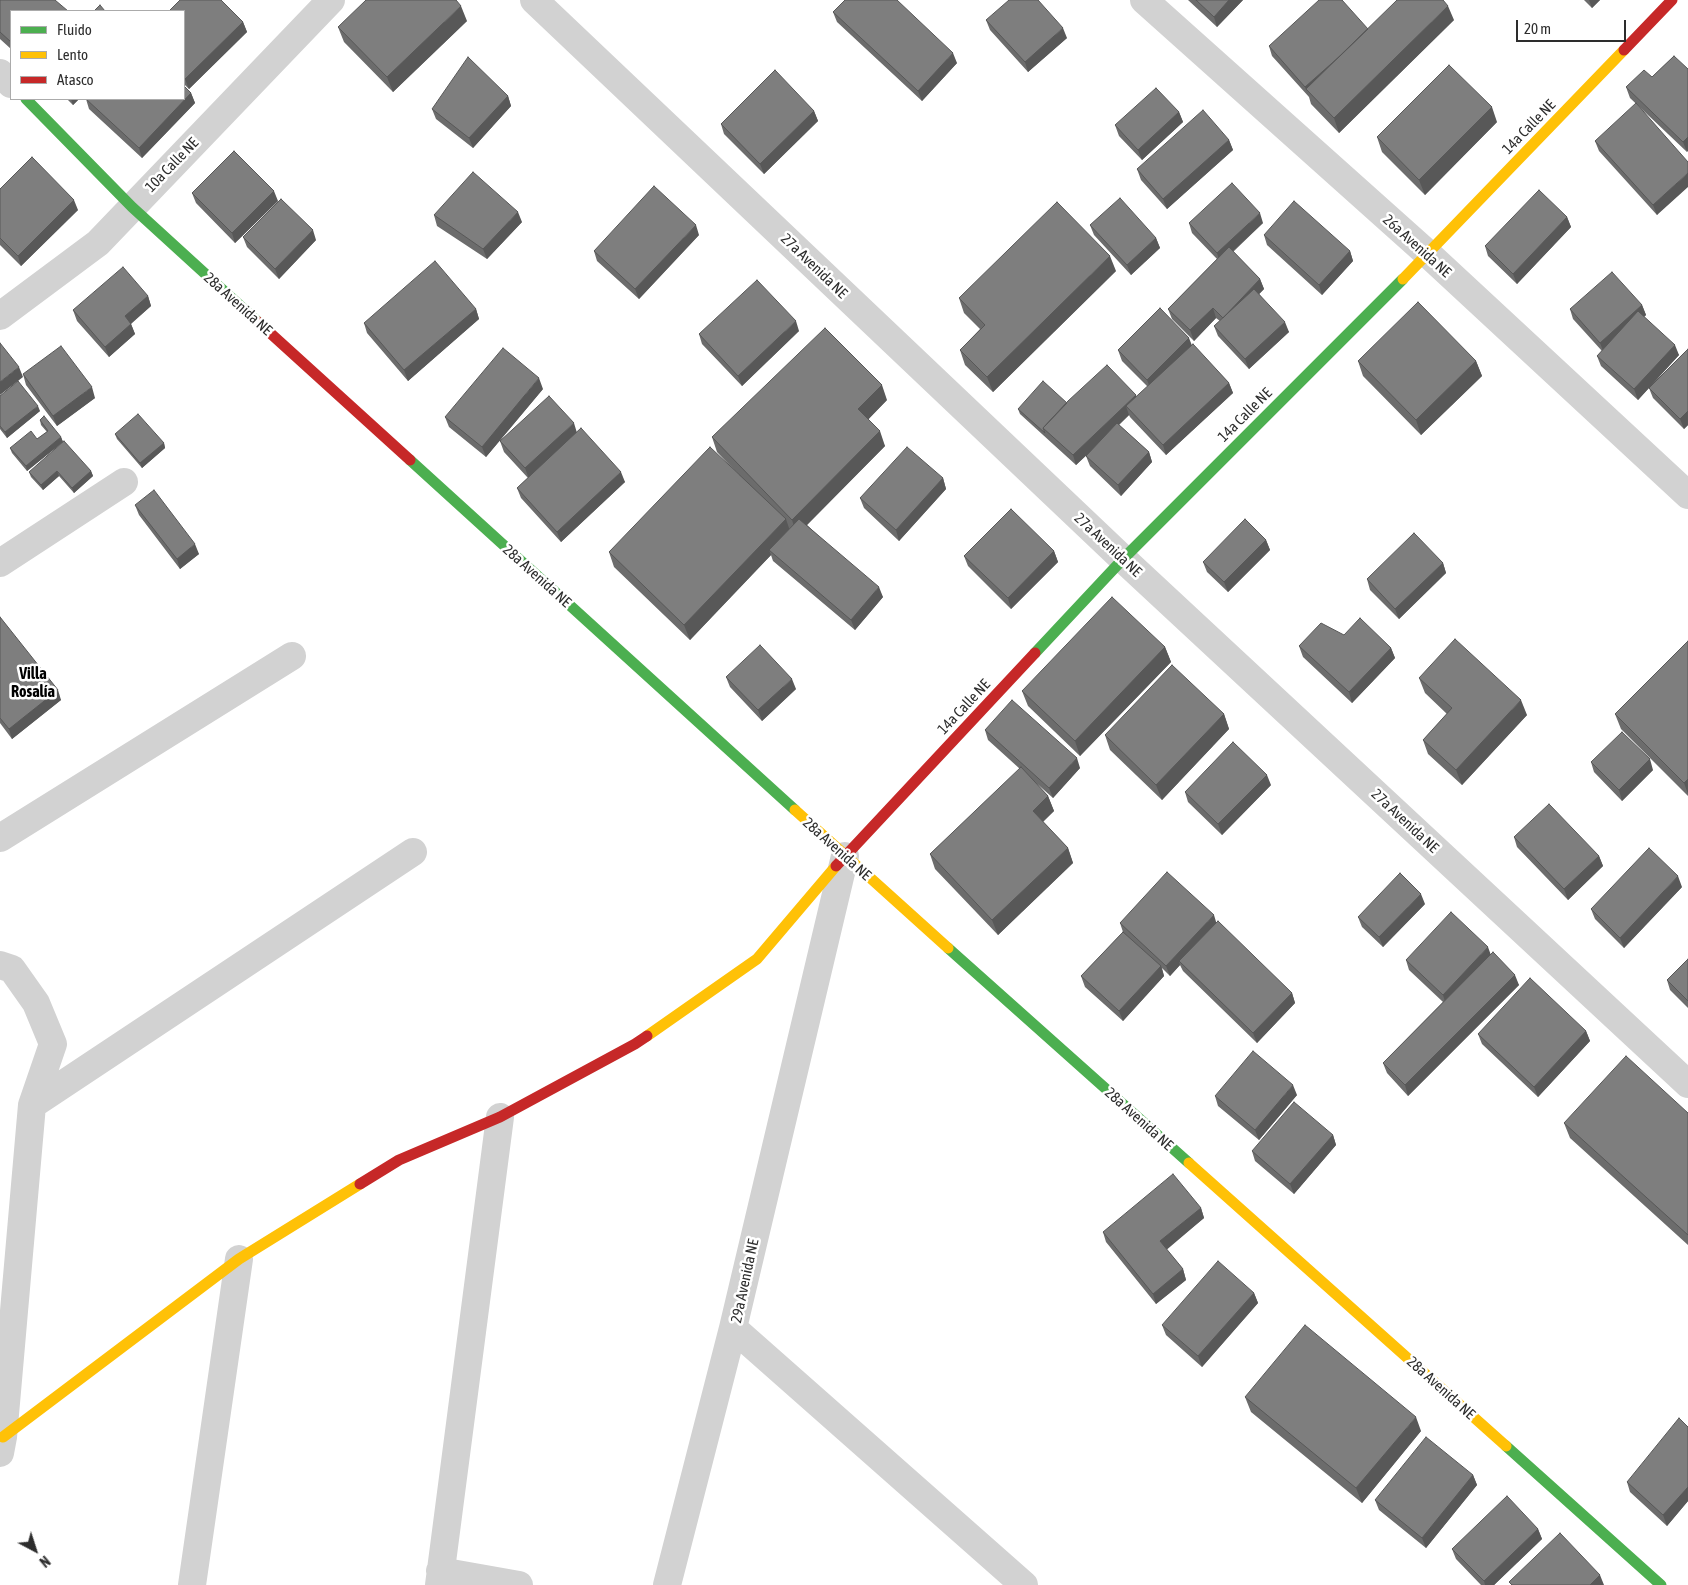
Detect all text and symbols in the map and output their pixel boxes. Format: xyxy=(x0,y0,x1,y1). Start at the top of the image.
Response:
legend xyxy=(10,10,185,100)
scale bar xyxy=(1518,10,1628,42)
text: 20 m xyxy=(1524,20,1551,37)
text: Fluido xyxy=(57,21,92,38)
text: Lento xyxy=(57,46,88,63)
text: Atasco xyxy=(57,71,94,88)
street label: 14a Calle NE xyxy=(1499,96,1559,158)
street label: 10a Calle NE xyxy=(142,134,202,196)
street label: 26a Avenida NE xyxy=(1379,211,1455,281)
street label: 27a Avenida NE xyxy=(777,230,851,302)
street label: 28a Avenida NE xyxy=(200,269,276,339)
street label: 14a Calle NE xyxy=(1214,384,1276,446)
street label: 27a Avenida NE xyxy=(1071,509,1145,581)
street label: 28a Avenida NE xyxy=(499,541,575,611)
district label: Villa Rosalía xyxy=(11,664,55,702)
street label: 14a Calle NE xyxy=(934,676,994,738)
street label: 27a Avenida NE xyxy=(1368,785,1442,857)
street label: 28a Avenida NE xyxy=(799,814,875,884)
street label: 28a Avenida NE xyxy=(1101,1084,1177,1154)
street label: 29a Avenida NE xyxy=(727,1237,763,1325)
street label: 28a Avenida NE xyxy=(1403,1353,1479,1423)
north arrow xyxy=(10,1525,60,1575)
text: N xyxy=(36,1553,53,1570)

